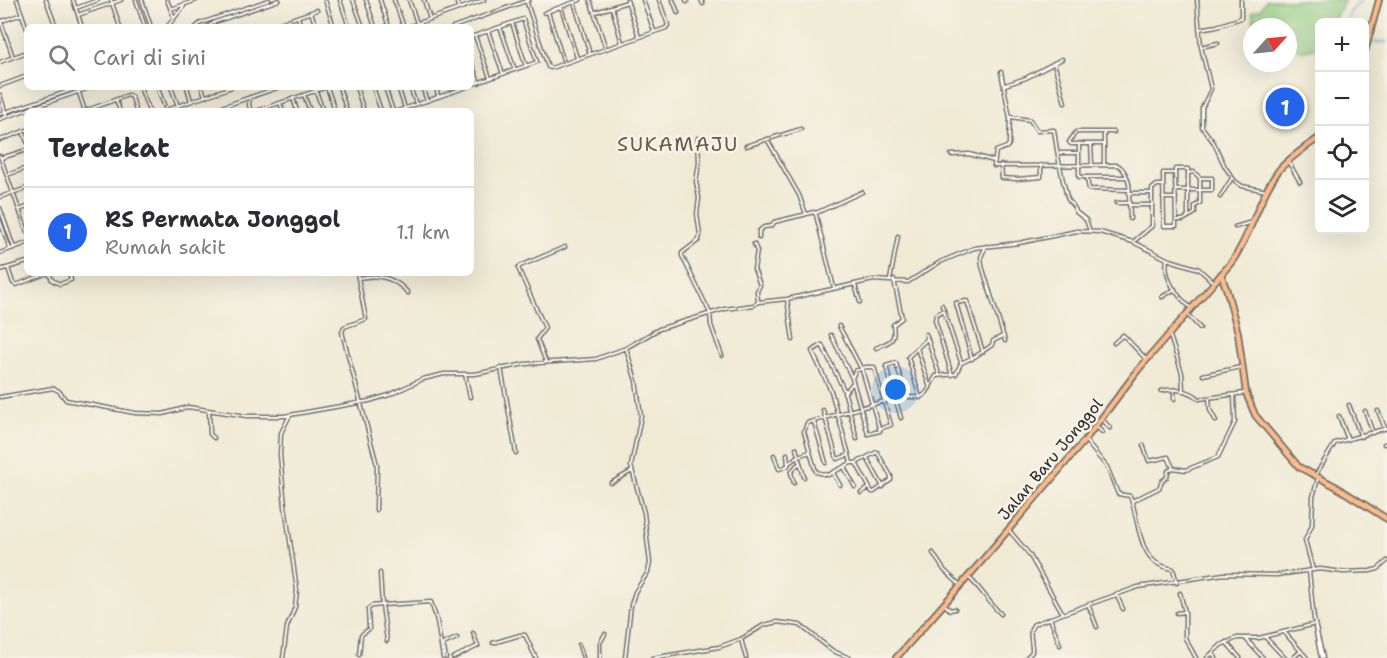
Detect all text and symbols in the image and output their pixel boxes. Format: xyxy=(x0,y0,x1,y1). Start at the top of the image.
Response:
north arrow xyxy=(1243,18,1297,72)
map controls xyxy=(1315,18,1369,234)
button: + xyxy=(1315,18,1369,72)
search box xyxy=(24,24,474,90)
icon: search xyxy=(45,41,78,74)
text: Cari di sini xyxy=(93,43,206,72)
button: − xyxy=(1315,72,1369,126)
pin: 1 xyxy=(1266,84,1304,130)
button: locate xyxy=(1315,126,1369,180)
text: Terdekat xyxy=(48,130,170,165)
district label: SUKAMAJU xyxy=(617,131,739,157)
button: layers xyxy=(1315,180,1369,234)
text: RS Permata Jonggol xyxy=(105,205,340,234)
text: 1 xyxy=(63,219,72,245)
text: 1.1 km xyxy=(396,219,450,245)
text: Rumah sakit xyxy=(105,234,226,260)
your location xyxy=(881,375,910,404)
street label: Jalan Baru Jonggol xyxy=(993,394,1108,525)

